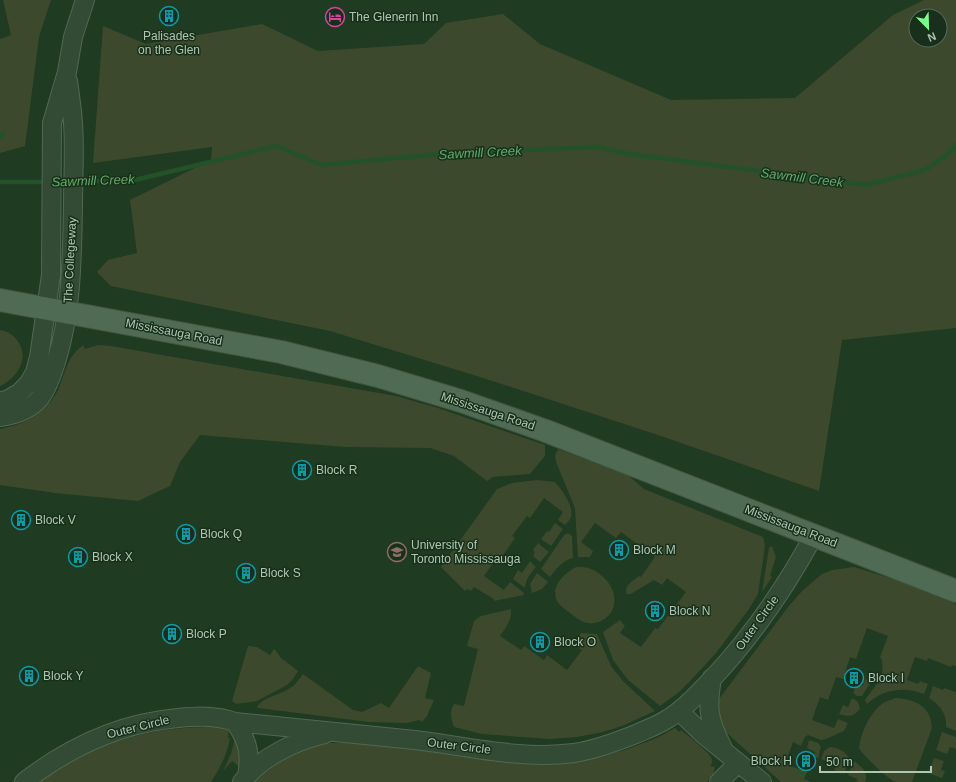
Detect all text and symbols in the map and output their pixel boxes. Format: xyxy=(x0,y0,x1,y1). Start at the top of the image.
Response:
building icon: Palisades on the Glen xyxy=(158,5,180,27)
hotel icon: The Glenerin Inn xyxy=(324,6,346,28)
north arrow xyxy=(908,8,948,48)
place label: The Glenerin Inn xyxy=(349,10,438,24)
place label: Palisades on the Glen xyxy=(138,29,200,57)
text: N xyxy=(926,30,938,44)
water label: Sawmill Creek xyxy=(438,143,523,162)
water label: Sawmill Creek xyxy=(760,165,846,190)
water label: Sawmill Creek xyxy=(51,172,136,189)
street label: The Collegeway xyxy=(61,217,79,303)
street label: Mississauga Road xyxy=(125,316,223,348)
street label: Mississauga Road xyxy=(439,389,537,433)
building icon: Block R xyxy=(291,459,313,481)
place label: Block R xyxy=(316,463,358,477)
street label: Mississauga Road xyxy=(743,502,839,550)
building icon: Block V xyxy=(10,509,32,531)
place label: Block V xyxy=(35,513,76,527)
building icon: Block Q xyxy=(175,523,197,545)
place label: Block Q xyxy=(200,527,242,541)
place label: University of Toronto Mississauga xyxy=(411,538,521,566)
building icon: Block M xyxy=(608,539,630,561)
school or university icon: University of Toronto Mississauga xyxy=(386,541,408,563)
place label: Block M xyxy=(633,543,676,557)
building icon: Block X xyxy=(67,546,89,568)
place label: Block X xyxy=(92,550,133,564)
building icon: Block S xyxy=(235,562,257,584)
place label: Block S xyxy=(260,566,301,580)
street label: Outer Circle xyxy=(733,593,782,653)
building icon: Block N xyxy=(644,600,666,622)
place label: Block N xyxy=(669,604,710,618)
building icon: Block P xyxy=(161,623,183,645)
place label: Block P xyxy=(186,627,227,641)
building icon: Block O xyxy=(529,631,551,653)
place label: Block O xyxy=(554,635,596,649)
building icon: Block Y xyxy=(18,665,40,687)
building icon: Block I xyxy=(843,667,865,689)
place label: Block Y xyxy=(43,669,83,683)
place label: Block I xyxy=(868,671,904,685)
street label: Outer Circle xyxy=(105,712,171,742)
street label: Outer Circle xyxy=(426,735,492,757)
scale bar xyxy=(820,748,931,774)
building icon: Block H xyxy=(795,750,817,772)
place label: Block H xyxy=(751,754,792,768)
text: 50 m xyxy=(826,755,853,769)

